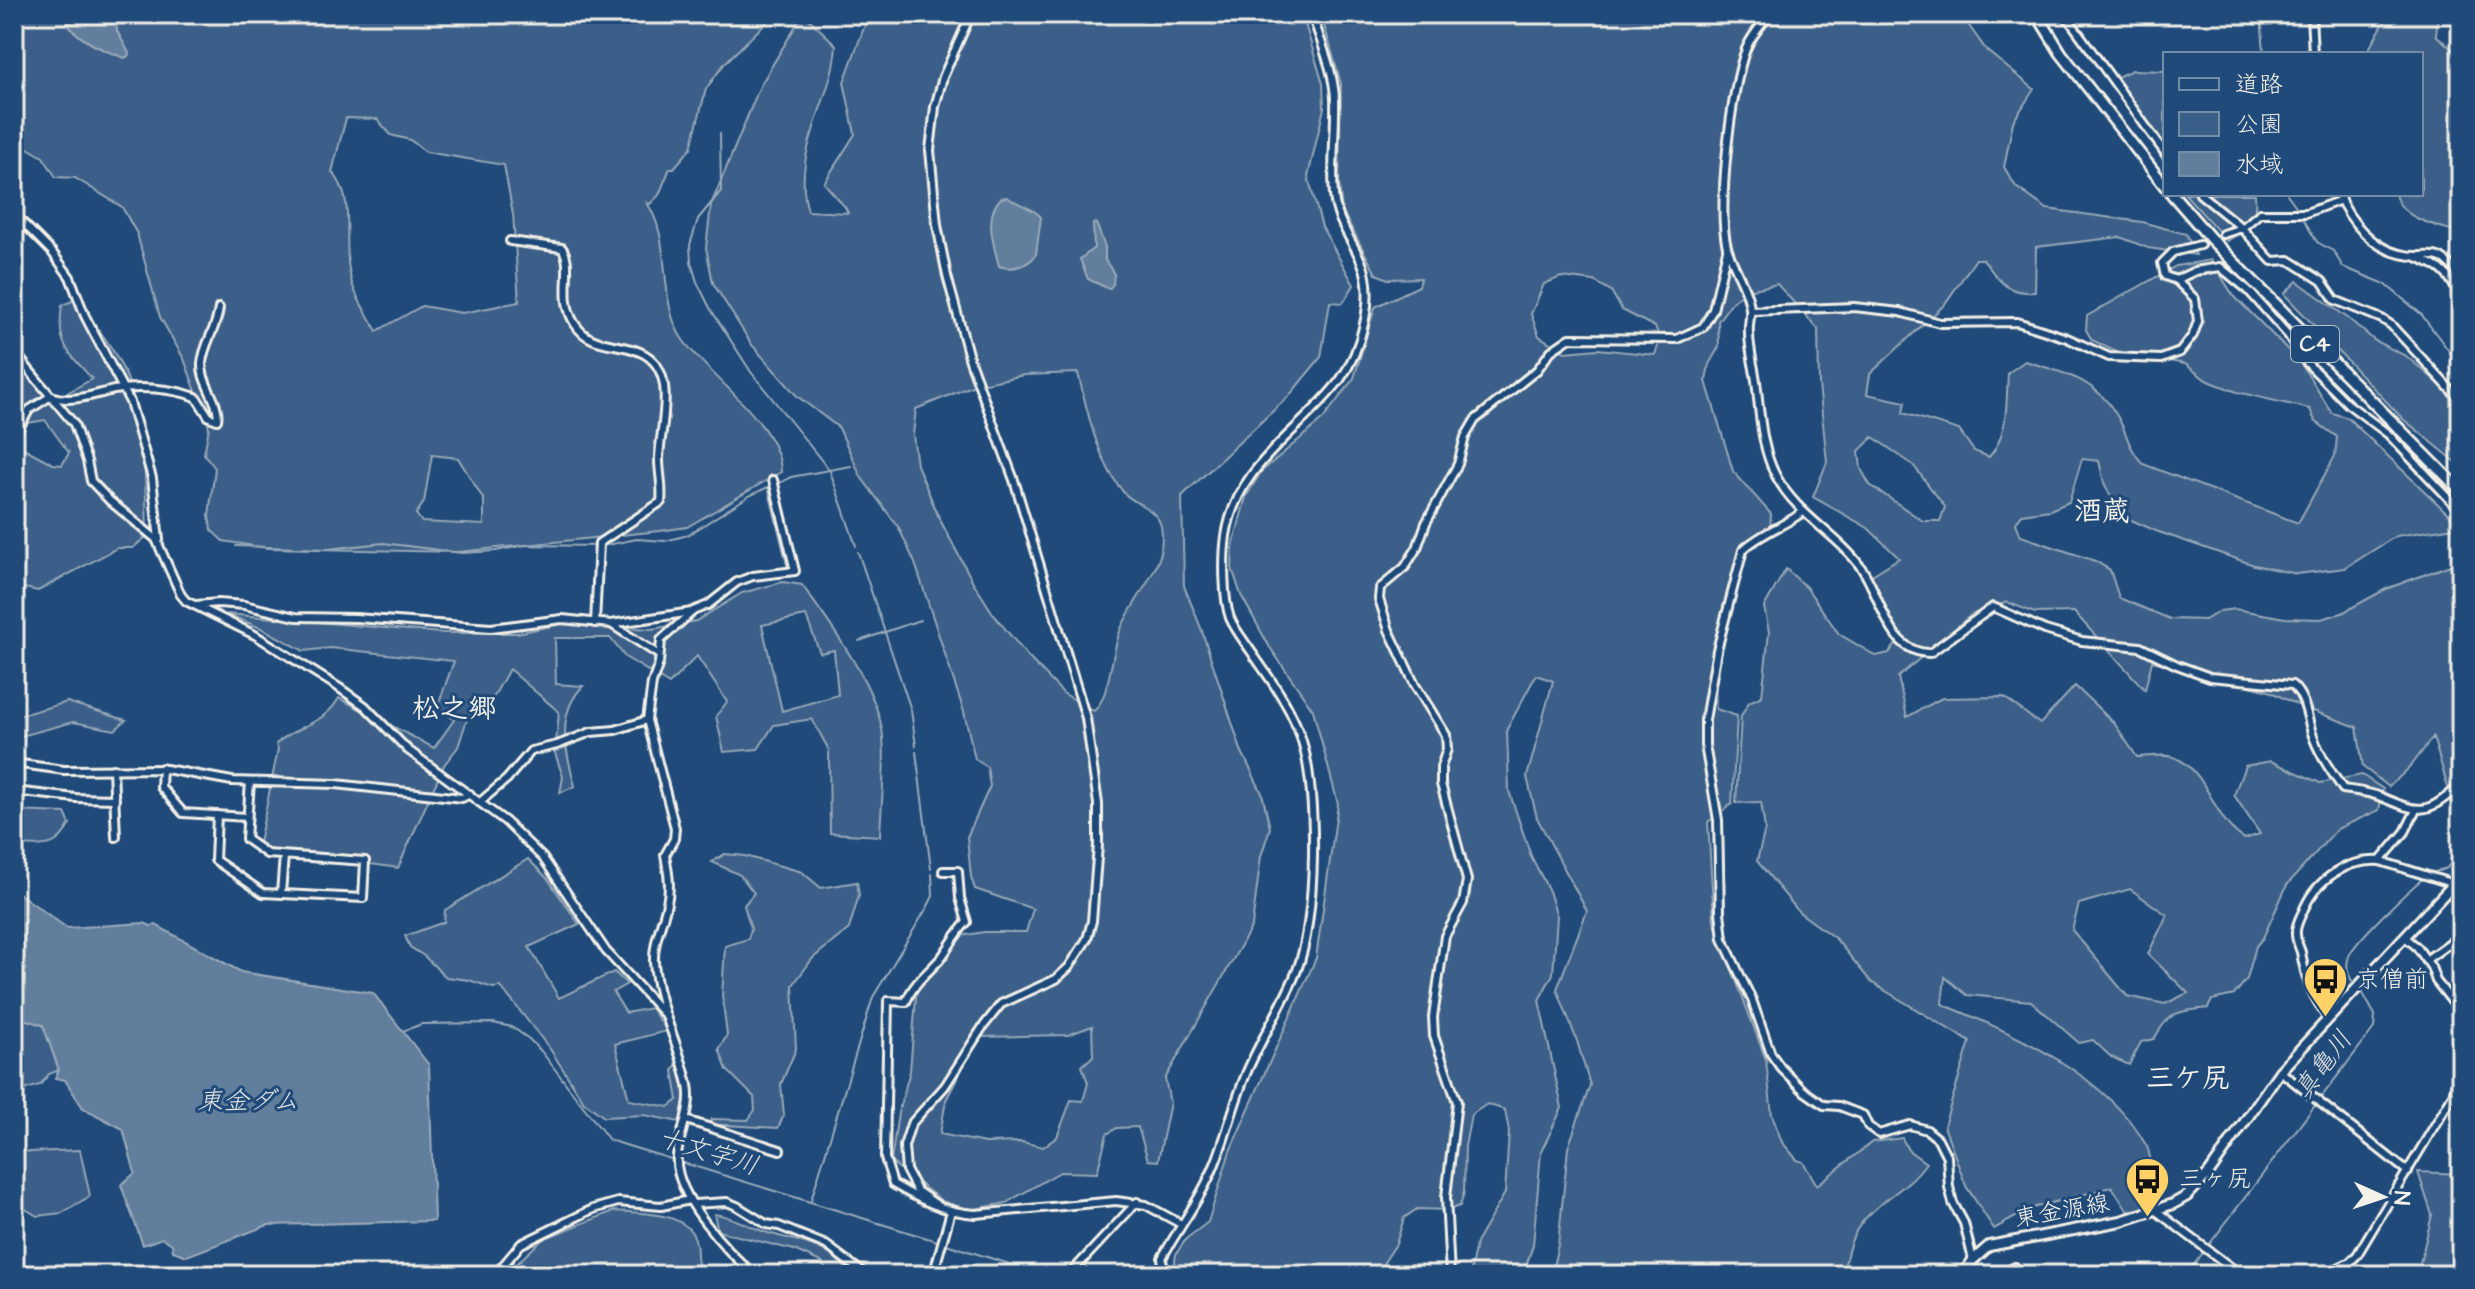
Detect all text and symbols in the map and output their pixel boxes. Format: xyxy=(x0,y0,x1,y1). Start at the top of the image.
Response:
legend xyxy=(2163,52,2423,196)
text: 道路 xyxy=(2235,68,2283,102)
text: 公園 xyxy=(2235,108,2283,142)
text: 水域 xyxy=(2235,148,2283,182)
road number: C4 xyxy=(2291,326,2339,362)
district label: 酒蔵 xyxy=(2074,492,2130,531)
district label: 松之郷 xyxy=(412,689,496,728)
bus stop icon: 京僧前 xyxy=(2301,956,2349,1019)
place label: 京僧前 xyxy=(2356,963,2428,997)
water label: 真亀川 xyxy=(2285,1023,2361,1107)
district label: 三ケ尻 xyxy=(2146,1059,2230,1098)
water label: 東金ダム xyxy=(197,1083,299,1119)
water label: 十文字川 xyxy=(653,1120,763,1184)
bus stop icon: 三ヶ尻 xyxy=(2124,1155,2172,1218)
north arrow xyxy=(2343,1157,2423,1237)
place label: 三ヶ尻 xyxy=(2179,1162,2251,1196)
street label: 東金源線 xyxy=(2012,1186,2112,1236)
text: N xyxy=(2386,1190,2417,1206)

